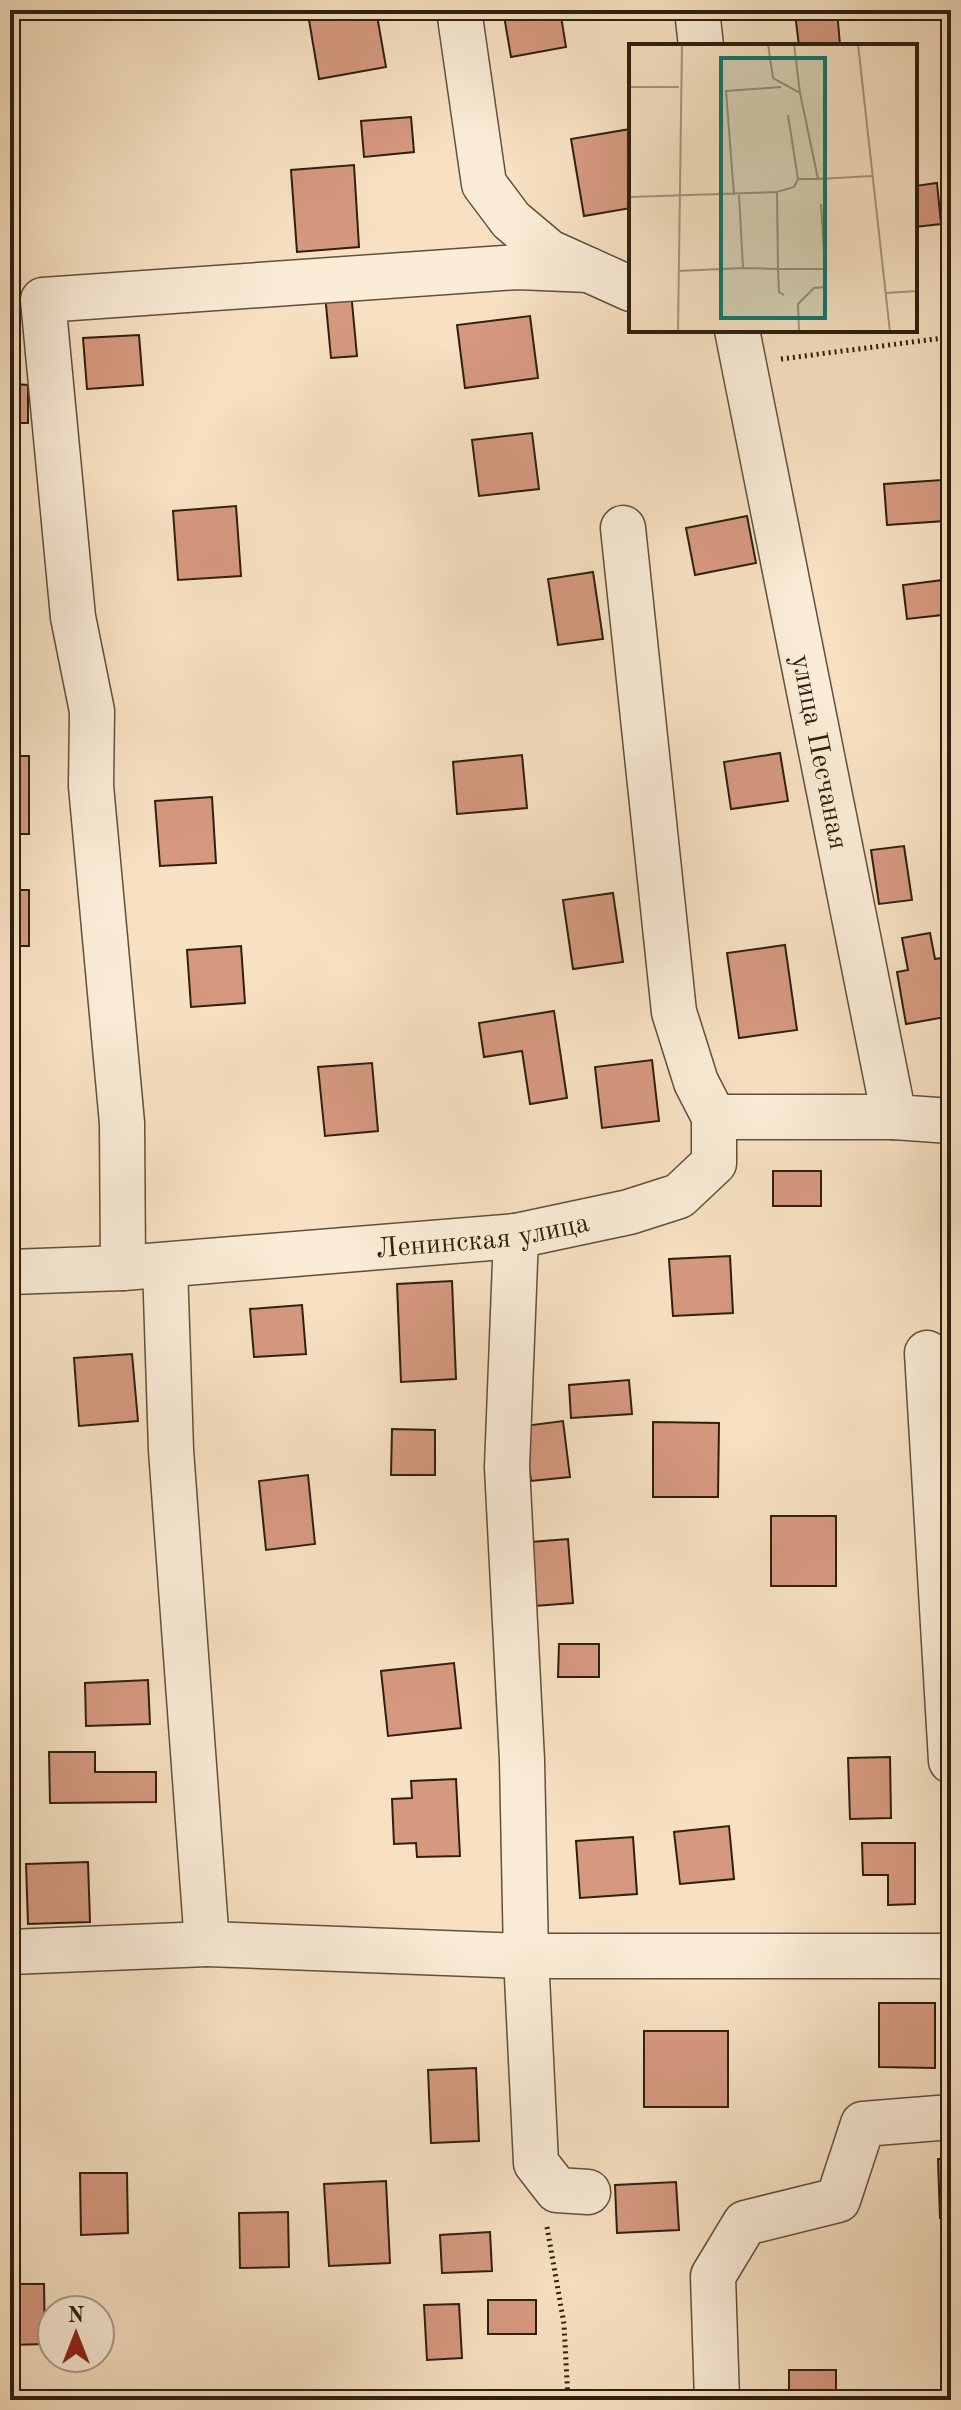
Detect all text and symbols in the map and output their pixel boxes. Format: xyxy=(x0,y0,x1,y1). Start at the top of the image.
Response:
inset map xyxy=(629,44,917,332)
street label: улица Песчаная xyxy=(785,652,851,852)
street label: Ленинская улица xyxy=(375,1210,592,1264)
north arrow xyxy=(36,2294,116,2374)
text: N xyxy=(68,2305,85,2327)

